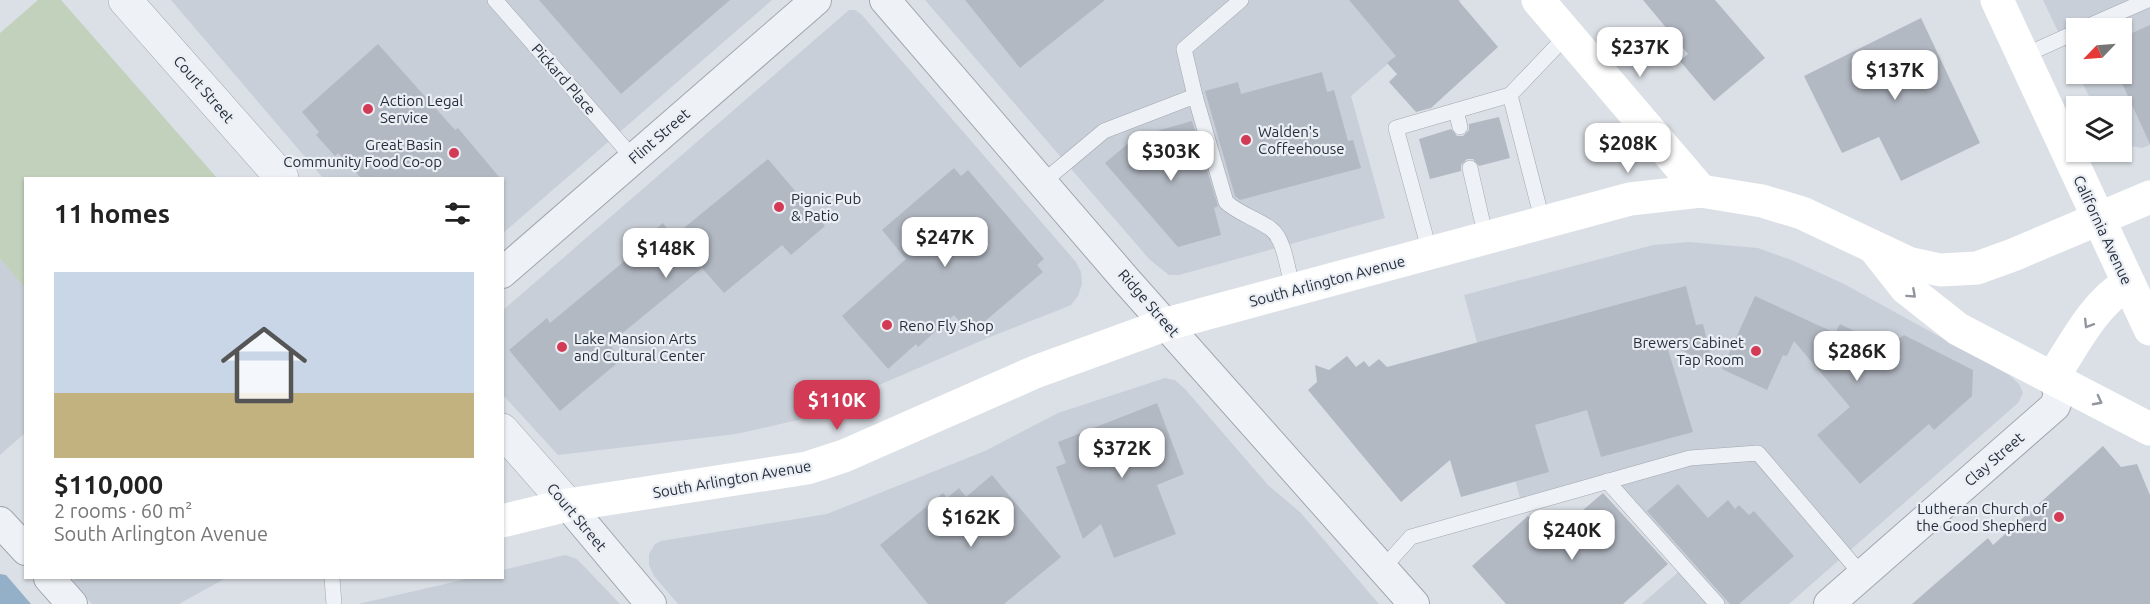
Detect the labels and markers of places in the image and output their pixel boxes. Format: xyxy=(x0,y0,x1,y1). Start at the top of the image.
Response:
pin: $237K xyxy=(1598,27,1682,78)
pin: $137K xyxy=(1853,50,1937,101)
place label: Action Legal Service xyxy=(380,92,463,126)
marker: Action Legal Service xyxy=(361,102,375,116)
place label: Walden's Coffeehouse xyxy=(1258,123,1345,157)
pin: $208K xyxy=(1586,123,1670,174)
pin: $303K xyxy=(1129,131,1213,182)
marker: Walden's Coffeehouse xyxy=(1239,133,1253,147)
place label: Great Basin Community Food Co-op xyxy=(283,136,442,170)
marker: Great Basin Community Food Co-op xyxy=(447,146,461,160)
place label: Pignic Pub & Patio xyxy=(791,190,861,224)
marker: Pignic Pub & Patio xyxy=(772,200,786,214)
pin: $247K xyxy=(903,217,987,268)
pin: $148K xyxy=(624,228,708,279)
place label: Reno Fly Shop xyxy=(899,317,994,334)
marker: Reno Fly Shop xyxy=(880,318,894,332)
place label: Lake Mansion Arts and Cultural Center xyxy=(574,330,705,364)
pin: $286K xyxy=(1815,331,1899,382)
place label: Brewers Cabinet Tap Room xyxy=(1633,334,1744,368)
marker: Lake Mansion Arts and Cultural Center xyxy=(555,340,569,354)
marker: Brewers Cabinet Tap Room xyxy=(1749,344,1763,358)
pin: $110K xyxy=(795,380,879,431)
pin: $372K xyxy=(1080,428,1164,479)
pin: $162K xyxy=(929,497,1013,548)
place label: Lutheran Church of the Good Shepherd xyxy=(1916,500,2047,534)
pin: $240K xyxy=(1530,510,1614,561)
marker: Lutheran Church of the Good Shepherd xyxy=(2052,510,2066,524)

